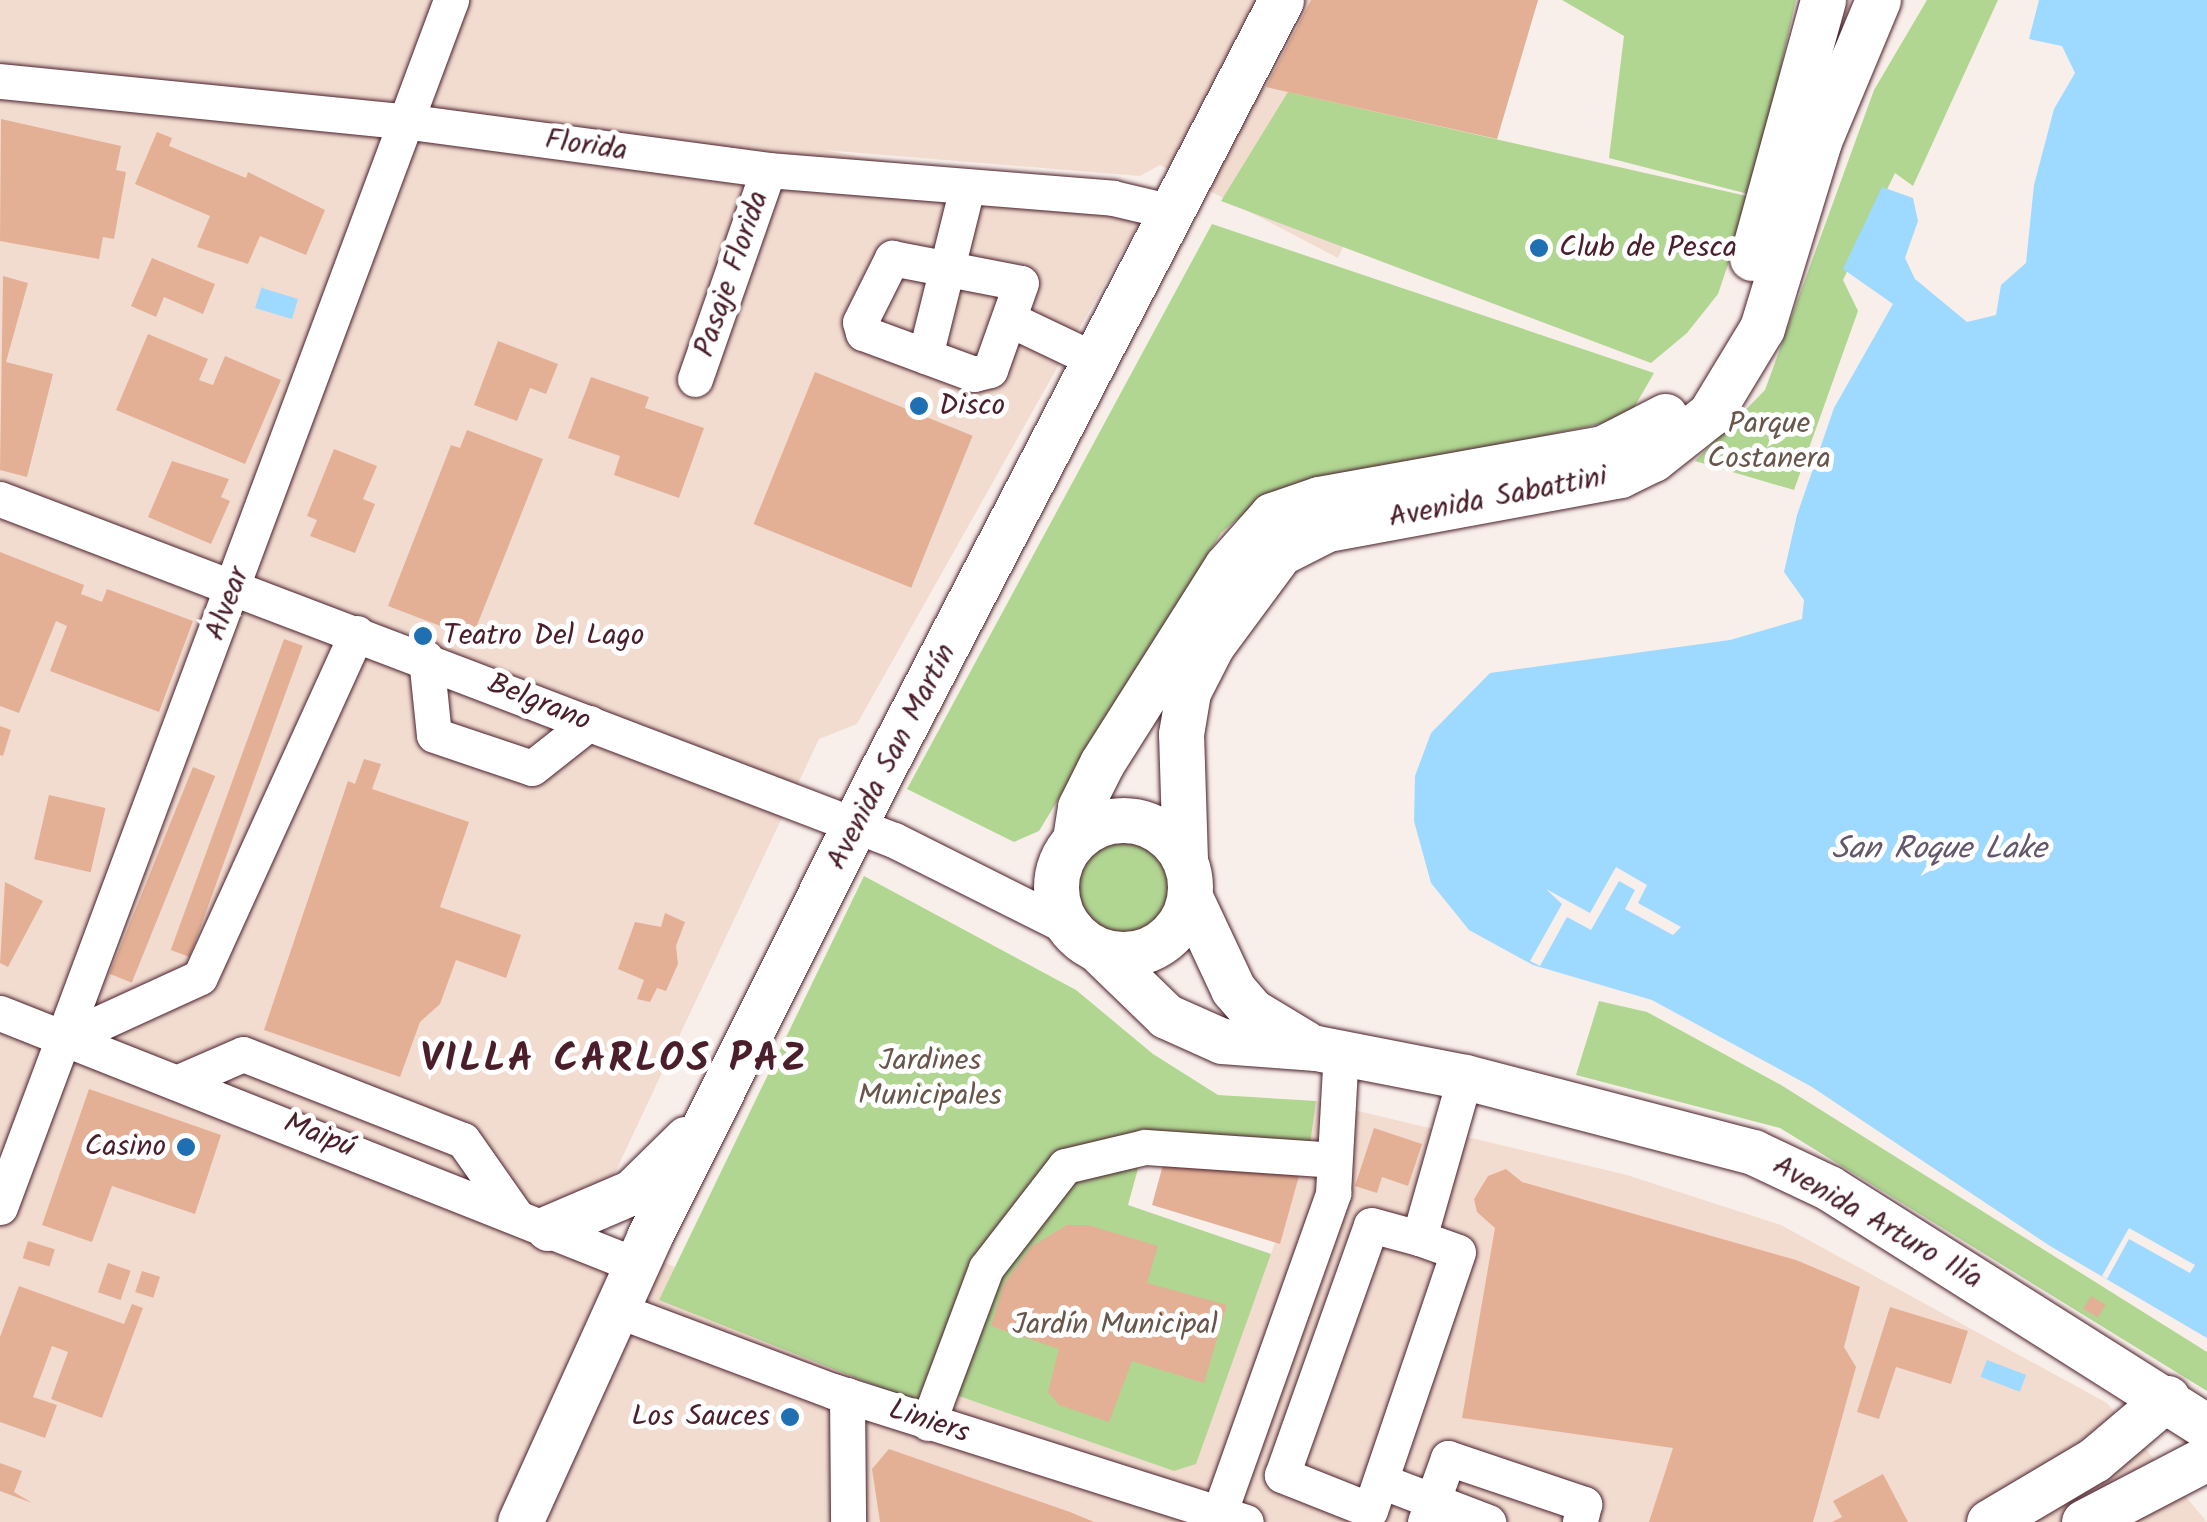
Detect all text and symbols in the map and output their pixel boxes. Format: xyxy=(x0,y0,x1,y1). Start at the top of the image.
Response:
street label: Florida xyxy=(543,122,629,170)
street label: Pasaje Florida xyxy=(687,186,777,362)
place label: Club de Pesca xyxy=(1559,230,1737,266)
marker: Club de Pesca xyxy=(1528,237,1550,259)
place label: Disco xyxy=(939,388,1005,424)
marker: Disco xyxy=(908,395,930,417)
park label: Parque Costanera xyxy=(1707,406,1831,476)
street label: Avenida Sabattini xyxy=(1386,459,1610,537)
street label: Alvear xyxy=(198,562,258,646)
place label: Teatro Del Lago xyxy=(443,618,644,654)
marker: Teatro Del Lago xyxy=(412,625,434,647)
street label: Avenida San Martín xyxy=(819,638,965,876)
street label: Belgrano xyxy=(482,666,596,740)
water label: San Roque Lake xyxy=(1832,831,2046,869)
district label: VILLA CARLOS PAZ xyxy=(421,1036,809,1084)
park label: Jardines Municipales xyxy=(858,1043,1002,1114)
street label: Maipú xyxy=(278,1106,360,1166)
place label: Casino xyxy=(84,1129,166,1165)
marker: Casino xyxy=(175,1136,197,1158)
street label: Avenida Arturo Ilía xyxy=(1766,1148,1988,1298)
park label: Jardín Municipal xyxy=(1012,1307,1218,1343)
street label: Liniers xyxy=(884,1392,974,1452)
place label: Los Sauces xyxy=(631,1399,770,1435)
marker: Los Sauces xyxy=(779,1406,801,1428)

